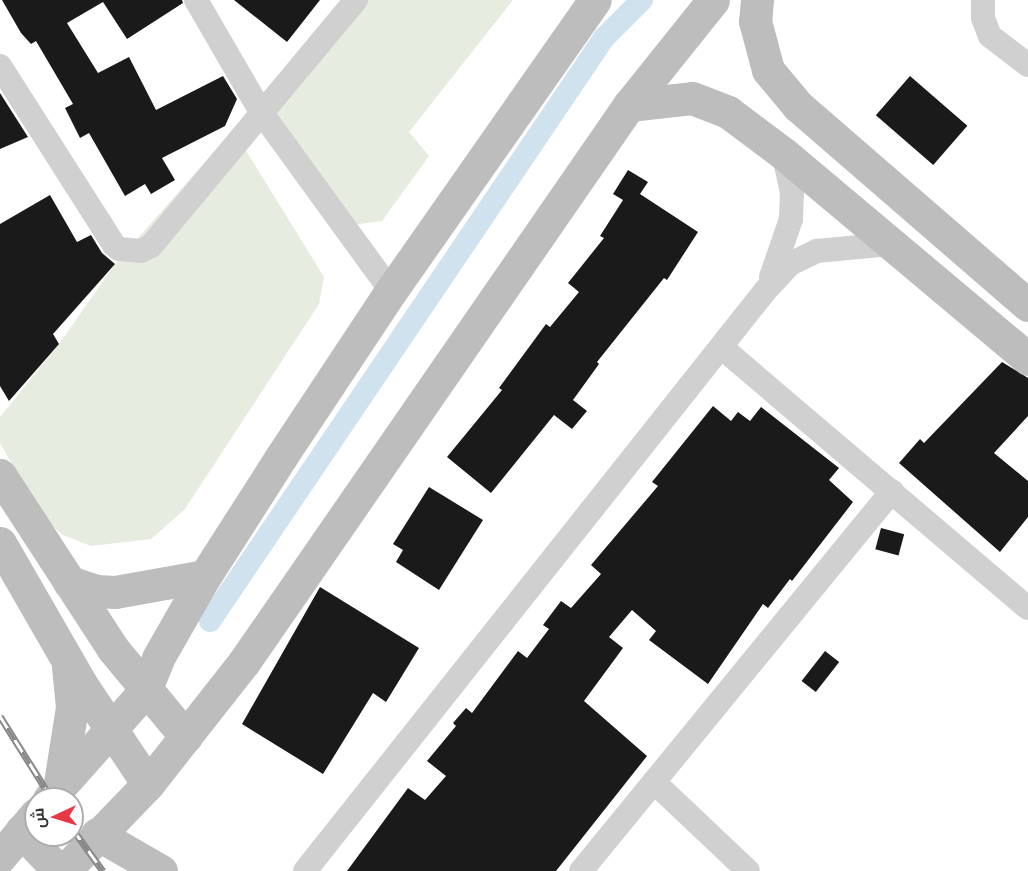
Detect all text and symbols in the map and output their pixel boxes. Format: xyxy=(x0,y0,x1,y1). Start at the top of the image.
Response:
north arrow xyxy=(24,787,84,847)
text: ش xyxy=(27,807,48,829)

